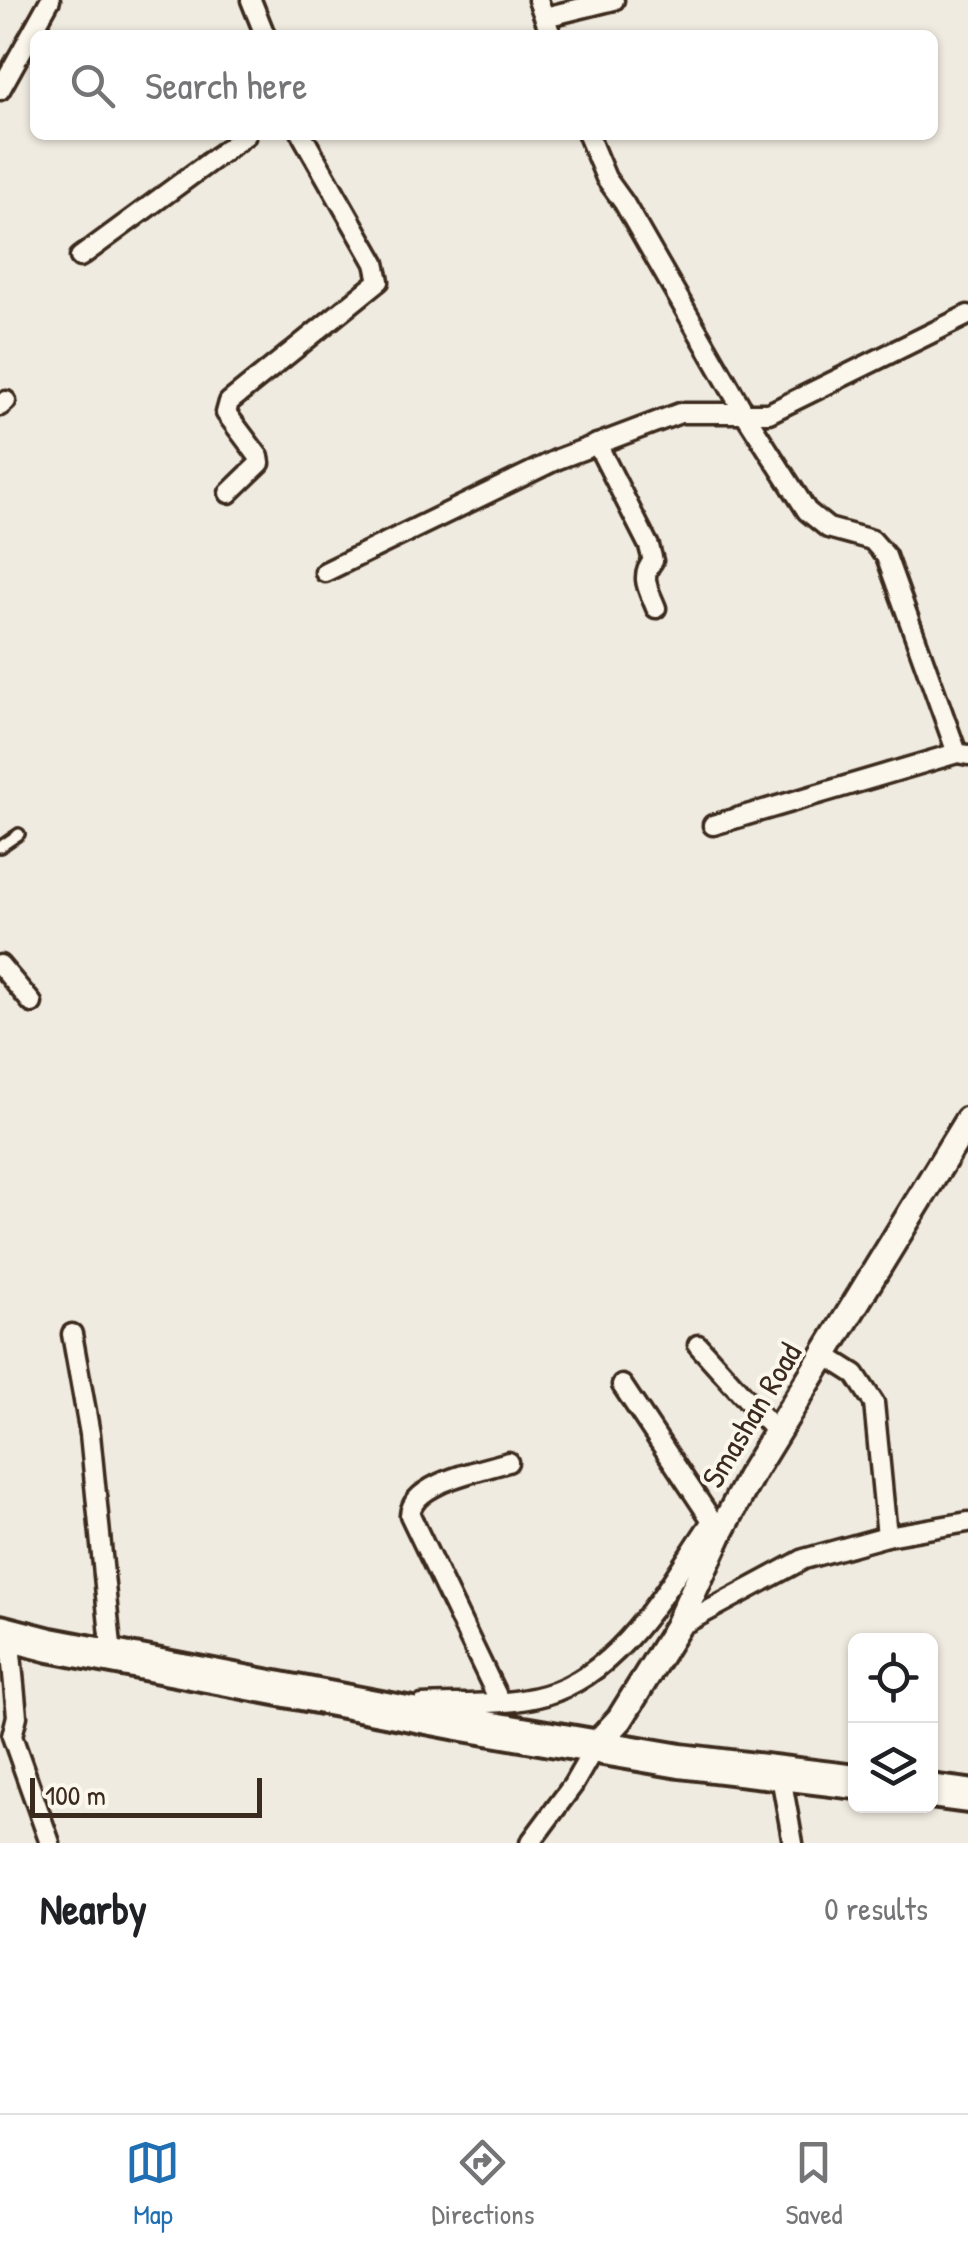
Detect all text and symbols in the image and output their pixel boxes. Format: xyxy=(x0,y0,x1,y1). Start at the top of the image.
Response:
search box xyxy=(30,30,938,140)
icon: search xyxy=(65,58,120,113)
text: Search here xyxy=(145,59,307,111)
street label: Smashan Road xyxy=(691,1335,811,1495)
map controls xyxy=(848,1633,938,1813)
button: locate xyxy=(848,1633,938,1723)
button: layers xyxy=(848,1723,938,1813)
scale bar xyxy=(30,1773,262,1818)
text: 100 m xyxy=(45,1776,106,1814)
text: Nearby xyxy=(40,1880,147,1937)
text: 0 results xyxy=(824,1887,928,1930)
tab: Map xyxy=(125,2135,180,2233)
tab: Directions xyxy=(431,2135,534,2233)
tab: Saved xyxy=(785,2135,843,2233)

